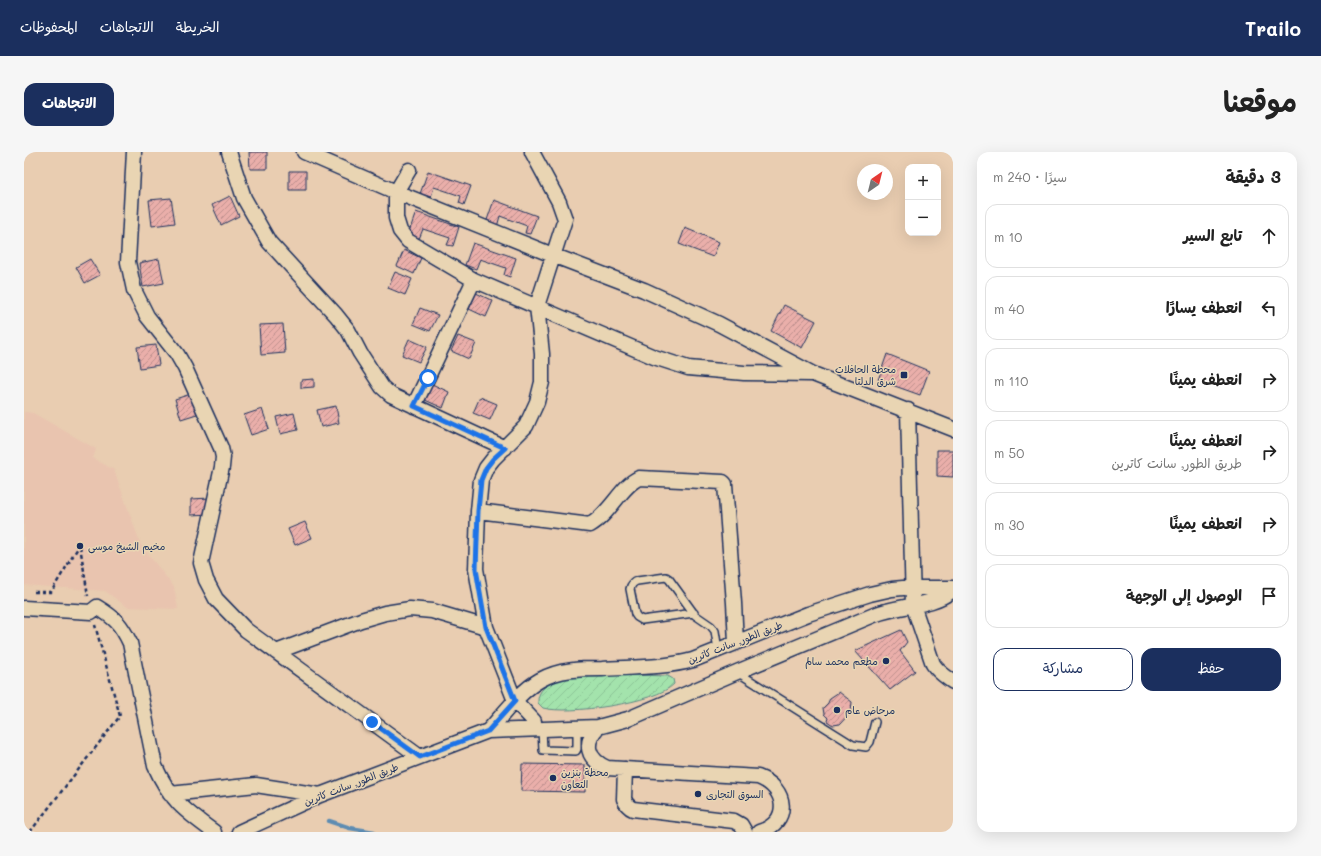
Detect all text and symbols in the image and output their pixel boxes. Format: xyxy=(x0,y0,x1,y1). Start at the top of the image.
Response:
text: Trailo xyxy=(1245,16,1301,41)
text: المحفوظات xyxy=(20,17,78,36)
text: الاتجاهات xyxy=(100,17,154,36)
text: الخريطة xyxy=(176,17,219,36)
button: الاتجاهات xyxy=(24,83,114,126)
text: موقعنا xyxy=(1223,83,1297,119)
north arrow xyxy=(857,164,893,200)
map controls xyxy=(905,164,941,236)
button: + xyxy=(905,164,941,200)
text: 3 دقيقة xyxy=(1225,165,1281,187)
text: سيرًا · 240 m xyxy=(993,168,1067,185)
button: − xyxy=(905,200,941,236)
text: تابع السير xyxy=(1183,225,1242,245)
icon: ahead xyxy=(1258,225,1280,247)
text: 10 m xyxy=(994,228,1022,245)
text: انعطف يسارًا xyxy=(1166,297,1242,317)
icon: left xyxy=(1258,297,1280,319)
text: 40 m xyxy=(994,300,1024,317)
place label: محطة الحافلات شرق الدلتا xyxy=(835,362,896,388)
route start xyxy=(419,369,437,387)
text: انعطف يمينًا xyxy=(1170,369,1242,389)
icon: right xyxy=(1258,369,1280,391)
marker: محطة الحافلات شرق الدلتا xyxy=(899,370,909,380)
text: 110 m xyxy=(994,372,1028,389)
text: انعطف يمينًا xyxy=(1170,430,1242,450)
icon: right xyxy=(1258,441,1280,463)
text: 50 m xyxy=(994,444,1024,461)
text: طريق الطور, سانت كاترين xyxy=(1111,454,1242,471)
text: انعطف يمينًا xyxy=(1170,513,1242,533)
icon: right xyxy=(1258,513,1280,535)
text: 30 m xyxy=(994,516,1024,533)
place label: مخيم الشيخ موسى xyxy=(88,539,165,554)
marker: مخيم الشيخ موسى xyxy=(75,541,85,551)
text: الوصول إلى الوجهة xyxy=(1126,585,1242,605)
icon: arrive xyxy=(1258,585,1280,607)
street label: طريق الطور, سانت كاترين xyxy=(686,617,785,667)
button: مشاركة xyxy=(993,648,1133,691)
button: حفظ xyxy=(1141,648,1281,691)
place label: مطعم محمد سالم xyxy=(805,654,878,669)
marker: مطعم محمد سالم xyxy=(881,656,891,666)
place label: مرحاض عام xyxy=(845,703,895,718)
marker: مرحاض عام xyxy=(832,705,842,715)
route end xyxy=(363,713,381,731)
street label: طريق الطور, سانت كاترين xyxy=(302,759,401,809)
place label: محطة بنزين التعاون xyxy=(561,765,609,791)
marker: محطة بنزين التعاون xyxy=(548,773,558,783)
place label: السوق التجارى xyxy=(706,787,763,801)
marker: السوق التجارى xyxy=(693,789,703,799)

